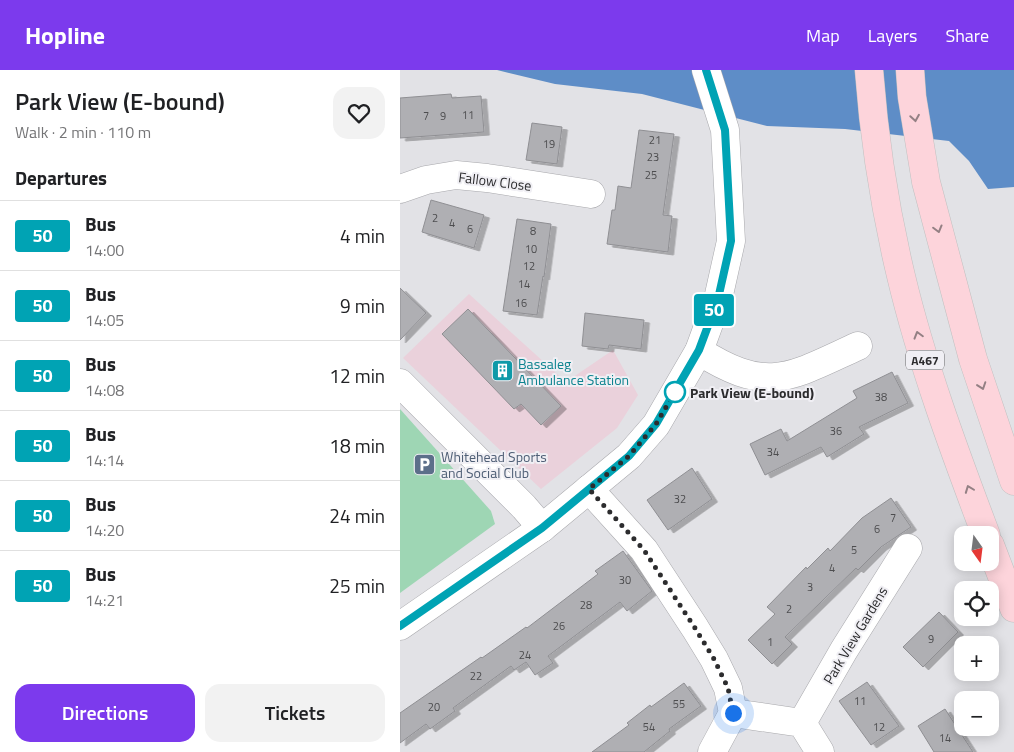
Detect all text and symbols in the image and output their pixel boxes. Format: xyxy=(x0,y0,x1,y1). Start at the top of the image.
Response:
text: Hopline xyxy=(25,17,105,53)
text: Map xyxy=(806,22,840,49)
text: Layers xyxy=(868,22,917,49)
text: Share xyxy=(945,22,989,49)
text: Park View (E-bound) xyxy=(15,83,225,119)
button: heart xyxy=(333,87,385,139)
house number: 11 xyxy=(462,107,474,123)
house number: 7 xyxy=(423,108,429,124)
house number: 9 xyxy=(440,108,446,124)
one-way arrow xyxy=(910,114,920,123)
text: Walk · 2 min · 110 m xyxy=(15,120,151,144)
house number: 21 xyxy=(649,132,661,148)
house number: 19 xyxy=(543,136,555,152)
house number: 23 xyxy=(647,149,659,165)
text: Departures xyxy=(15,163,107,192)
street label: Fallow Close xyxy=(457,166,533,196)
house number: 25 xyxy=(645,167,657,183)
text: Bus xyxy=(85,209,116,238)
house number: 2 xyxy=(432,210,438,226)
house number: 4 xyxy=(449,215,455,231)
text: 4 min xyxy=(340,221,385,250)
house number: 6 xyxy=(467,221,473,237)
text: 50 xyxy=(32,222,53,249)
house number: 8 xyxy=(530,223,536,239)
one-way arrow xyxy=(932,225,943,234)
text: 14:00 xyxy=(85,238,124,262)
house number: 10 xyxy=(525,241,537,257)
house number: 12 xyxy=(523,258,535,274)
house number: 14 xyxy=(518,276,530,292)
text: Bus xyxy=(85,279,116,308)
text: 9 min xyxy=(340,291,385,320)
text: 50 xyxy=(32,292,53,319)
line badge: 50 xyxy=(692,294,736,326)
house number: 16 xyxy=(515,295,527,311)
text: 50 xyxy=(704,296,724,323)
text: 14:05 xyxy=(85,308,124,332)
one-way arrow xyxy=(913,332,923,340)
text: Bus xyxy=(85,349,116,378)
road number: A467 xyxy=(906,350,944,370)
place label: Bassaleg Ambulance Station xyxy=(518,353,629,390)
building icon: Bassaleg Ambulance Station xyxy=(490,359,514,383)
text: 12 min xyxy=(329,361,385,390)
text: 50 xyxy=(32,362,53,389)
text: 14:08 xyxy=(85,378,124,402)
marker: Park View (E-bound) xyxy=(664,381,686,403)
one-way arrow xyxy=(976,381,986,389)
place label: Park View (E-bound) xyxy=(690,382,814,403)
house number: 38 xyxy=(875,389,887,405)
text: Bus xyxy=(85,419,116,448)
house number: 36 xyxy=(830,423,842,439)
text: 18 min xyxy=(329,431,385,460)
text: 50 xyxy=(32,432,53,459)
house number: 34 xyxy=(767,444,779,460)
place label: Whitehead Sports and Social Club xyxy=(441,446,547,483)
text: 14:14 xyxy=(85,448,124,472)
parking icon: Whitehead Sports and Social Club xyxy=(413,452,437,476)
one-way arrow xyxy=(965,486,975,494)
text: Bus xyxy=(85,489,116,518)
house number: 32 xyxy=(674,491,686,507)
text: 24 min xyxy=(329,501,385,530)
text: 50 xyxy=(32,502,53,529)
house number: 7 xyxy=(890,510,896,526)
text: 14:20 xyxy=(85,518,124,542)
house number: 6 xyxy=(874,521,880,537)
north arrow xyxy=(954,526,999,571)
map controls xyxy=(954,526,999,736)
house number: 5 xyxy=(851,542,857,558)
text: Bus xyxy=(85,559,116,588)
house number: 4 xyxy=(829,560,835,576)
text: 25 min xyxy=(329,571,385,600)
text: 50 xyxy=(32,572,53,599)
house number: 30 xyxy=(619,572,631,588)
house number: 3 xyxy=(807,579,813,595)
button: locate xyxy=(954,581,999,626)
street label: Park View Gardens xyxy=(818,582,892,688)
text: 14:21 xyxy=(85,588,124,612)
house number: 28 xyxy=(580,597,592,613)
house number: 2 xyxy=(786,601,792,617)
house number: 26 xyxy=(553,618,565,634)
house number: 9 xyxy=(928,631,934,647)
house number: 1 xyxy=(767,634,773,650)
button: + xyxy=(954,636,999,681)
house number: 24 xyxy=(519,647,531,663)
house number: 22 xyxy=(470,668,482,684)
button: Directions xyxy=(15,684,195,742)
button: Tickets xyxy=(205,684,385,742)
button: − xyxy=(954,691,999,736)
house number: 11 xyxy=(854,693,866,709)
house number: 55 xyxy=(673,696,685,712)
house number: 20 xyxy=(428,699,440,715)
your location xyxy=(721,701,746,726)
house number: 54 xyxy=(643,719,655,735)
house number: 12 xyxy=(873,719,885,735)
house number: 14 xyxy=(939,730,951,746)

